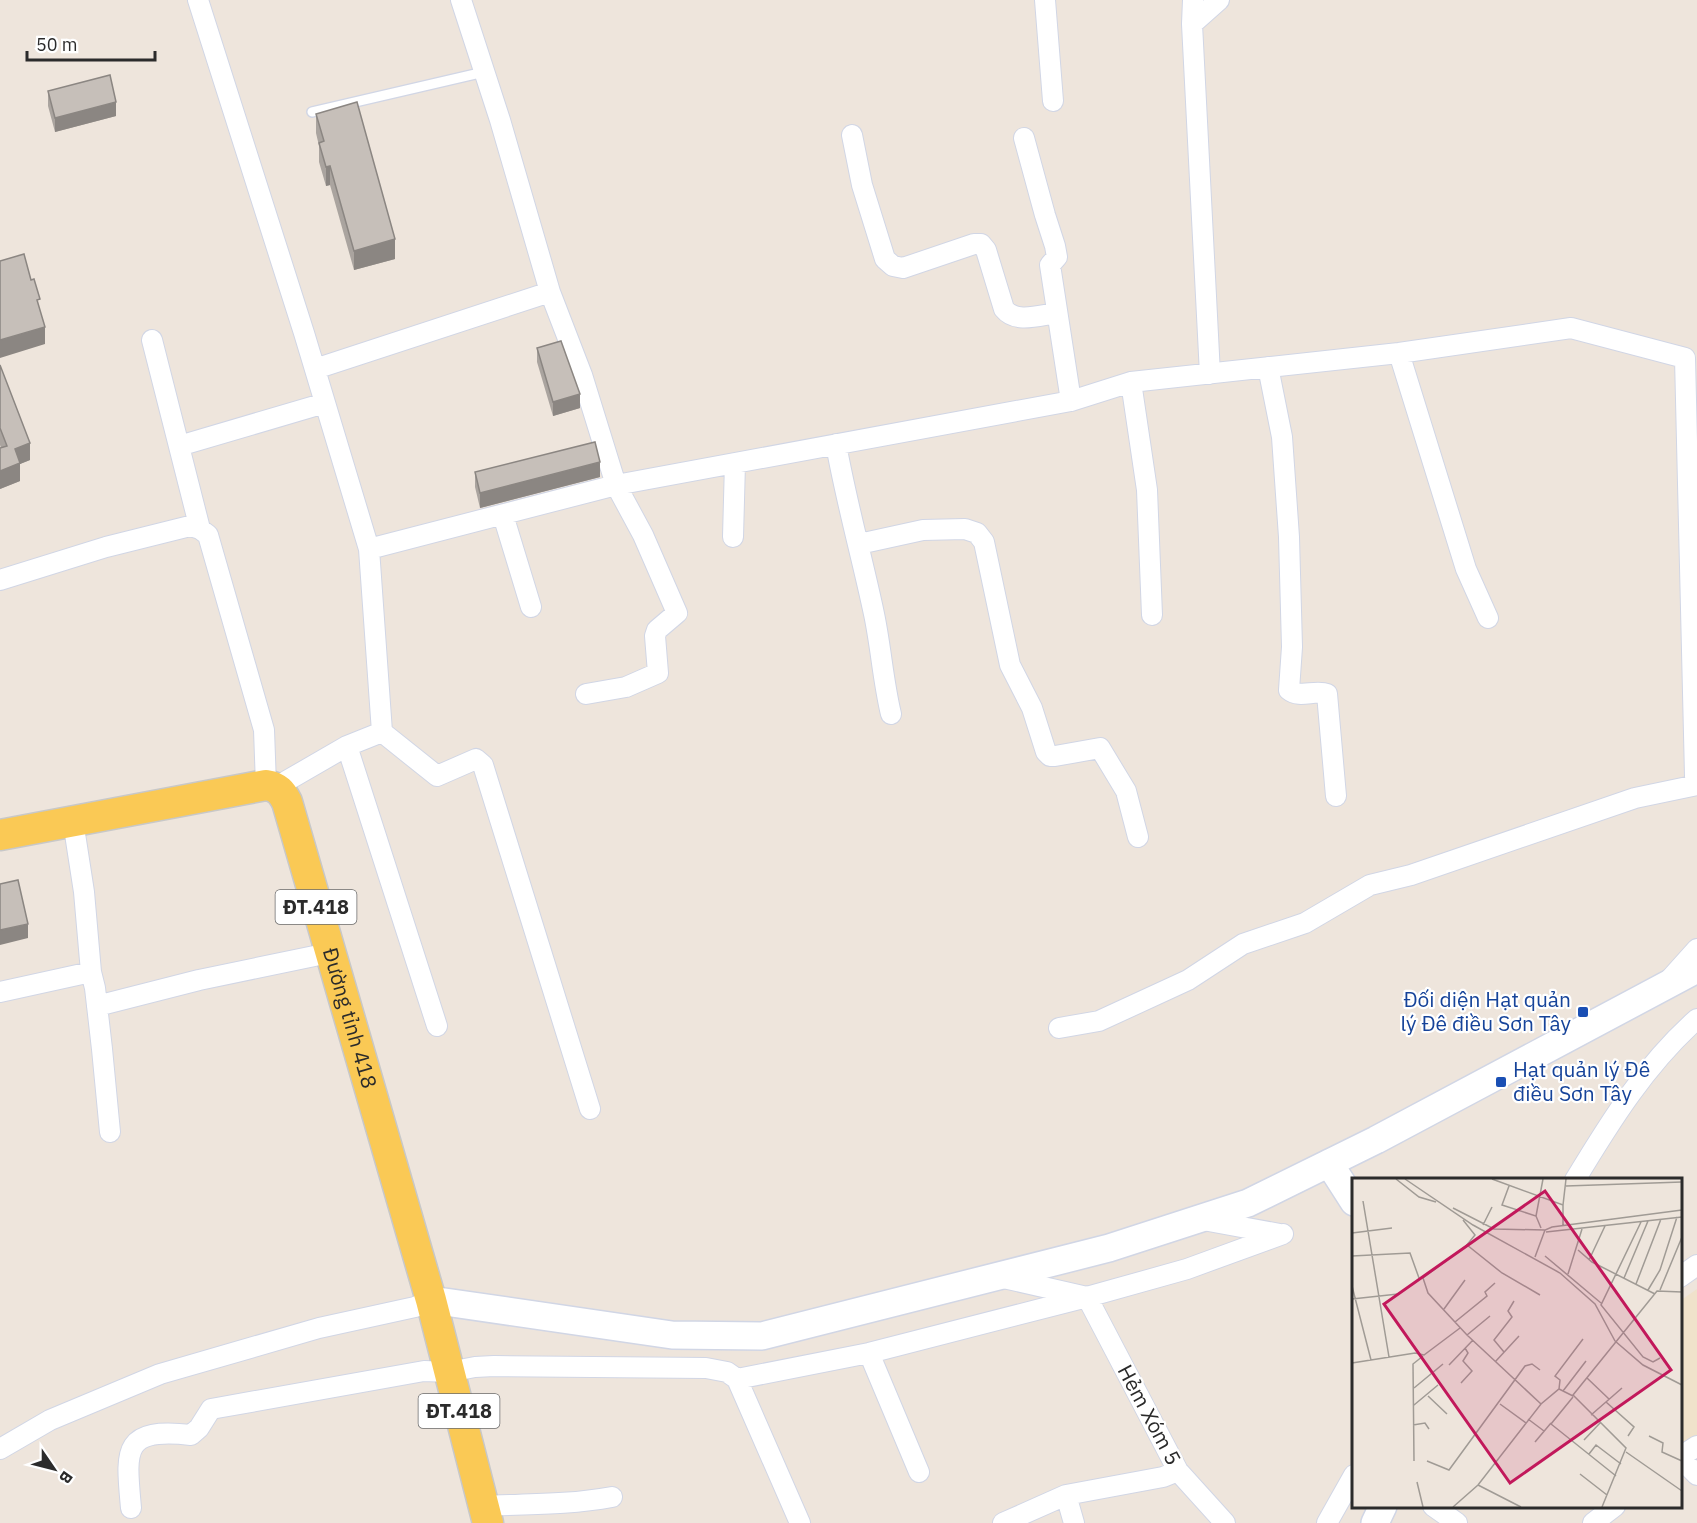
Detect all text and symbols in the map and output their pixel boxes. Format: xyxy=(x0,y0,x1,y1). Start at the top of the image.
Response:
scale bar xyxy=(27,24,154,62)
text: 50 m xyxy=(36,33,78,56)
road number: ĐT.418 xyxy=(276,890,356,924)
street label: Đường tỉnh 418 xyxy=(317,944,384,1091)
place label: Đối diện Hạt quản lý Đê điều Sơn Tây xyxy=(1401,985,1572,1037)
marker: Đối diện Hạt quản lý Đê điều Sơn Tây xyxy=(1576,1005,1590,1019)
place label: Hạt quản lý Đê điều Sơn Tây xyxy=(1513,1055,1650,1107)
marker: Hạt quản lý Đê điều Sơn Tây xyxy=(1494,1075,1508,1089)
inset map xyxy=(1352,1178,1682,1508)
street label: Hẻm Xóm 5 xyxy=(1112,1359,1188,1470)
road number: ĐT.418 xyxy=(418,1394,500,1428)
north arrow xyxy=(24,1439,84,1499)
text: B xyxy=(55,1467,78,1488)

